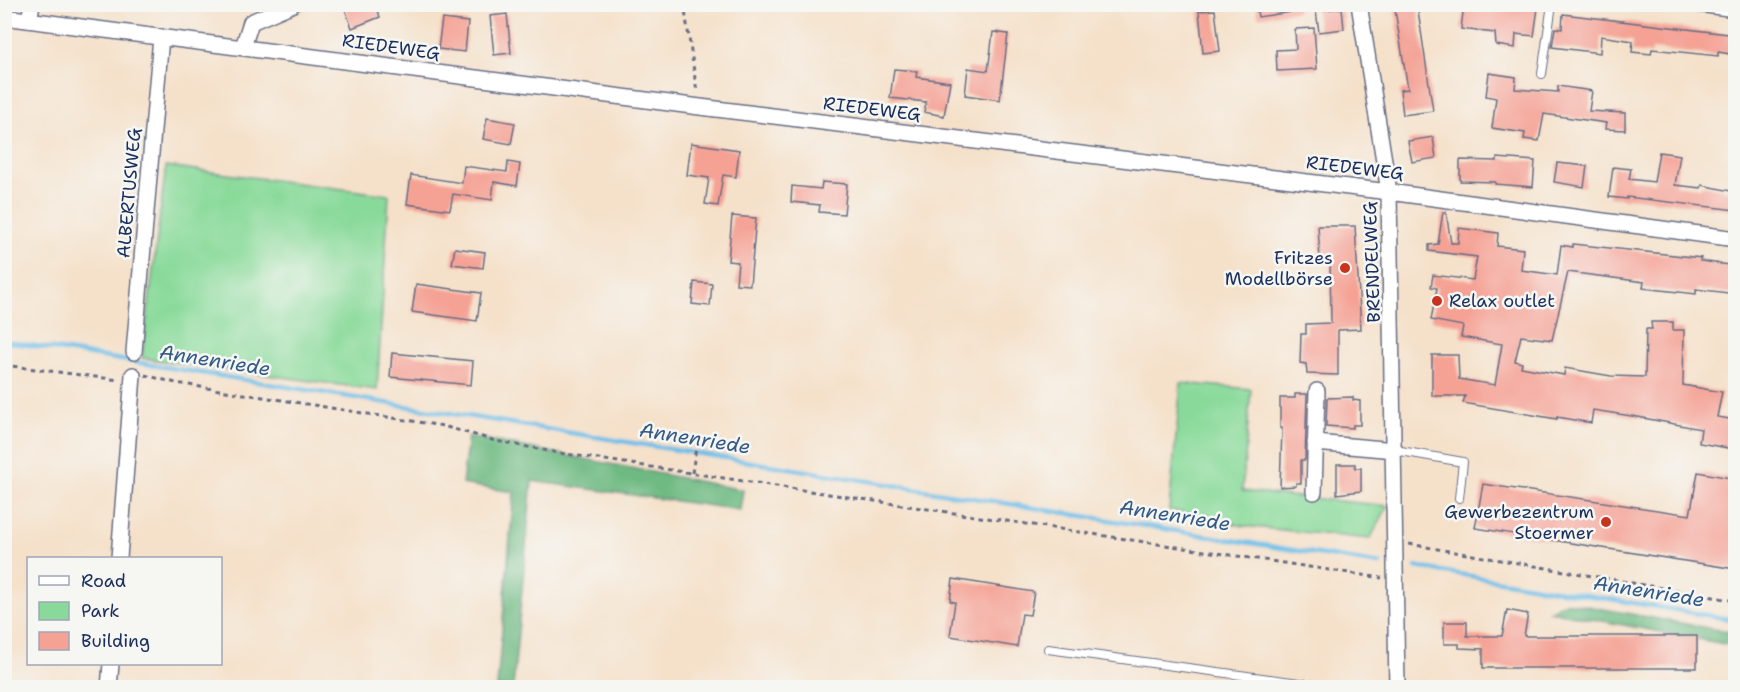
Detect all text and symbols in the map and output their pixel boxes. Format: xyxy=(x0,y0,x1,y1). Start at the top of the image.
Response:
street label: RIEDEWEG xyxy=(341,28,442,66)
street label: RIEDEWEG xyxy=(822,91,923,127)
street label: ALBERTUSWEG xyxy=(111,126,147,259)
street label: RIEDEWEG xyxy=(1305,150,1406,186)
street label: BRENDELWEG xyxy=(1358,201,1386,323)
place label: Fritzes Modellbörse xyxy=(1225,246,1333,291)
marker: Fritzes Modellbörse xyxy=(1338,261,1352,275)
place label: Relax outlet xyxy=(1449,289,1555,313)
marker: Relax outlet xyxy=(1430,294,1444,308)
water label: Annenriede xyxy=(158,338,272,382)
water label: Annenriede xyxy=(638,416,752,460)
water label: Annenriede xyxy=(1118,493,1232,537)
place label: Gewerbezentrum Stoermer xyxy=(1444,500,1594,545)
marker: Gewerbezentrum Stoermer xyxy=(1599,515,1613,529)
legend xyxy=(27,557,222,665)
text: Road xyxy=(81,569,126,593)
water label: Annenriede xyxy=(1592,569,1706,613)
text: Park xyxy=(81,599,120,623)
text: Building xyxy=(81,629,150,653)

